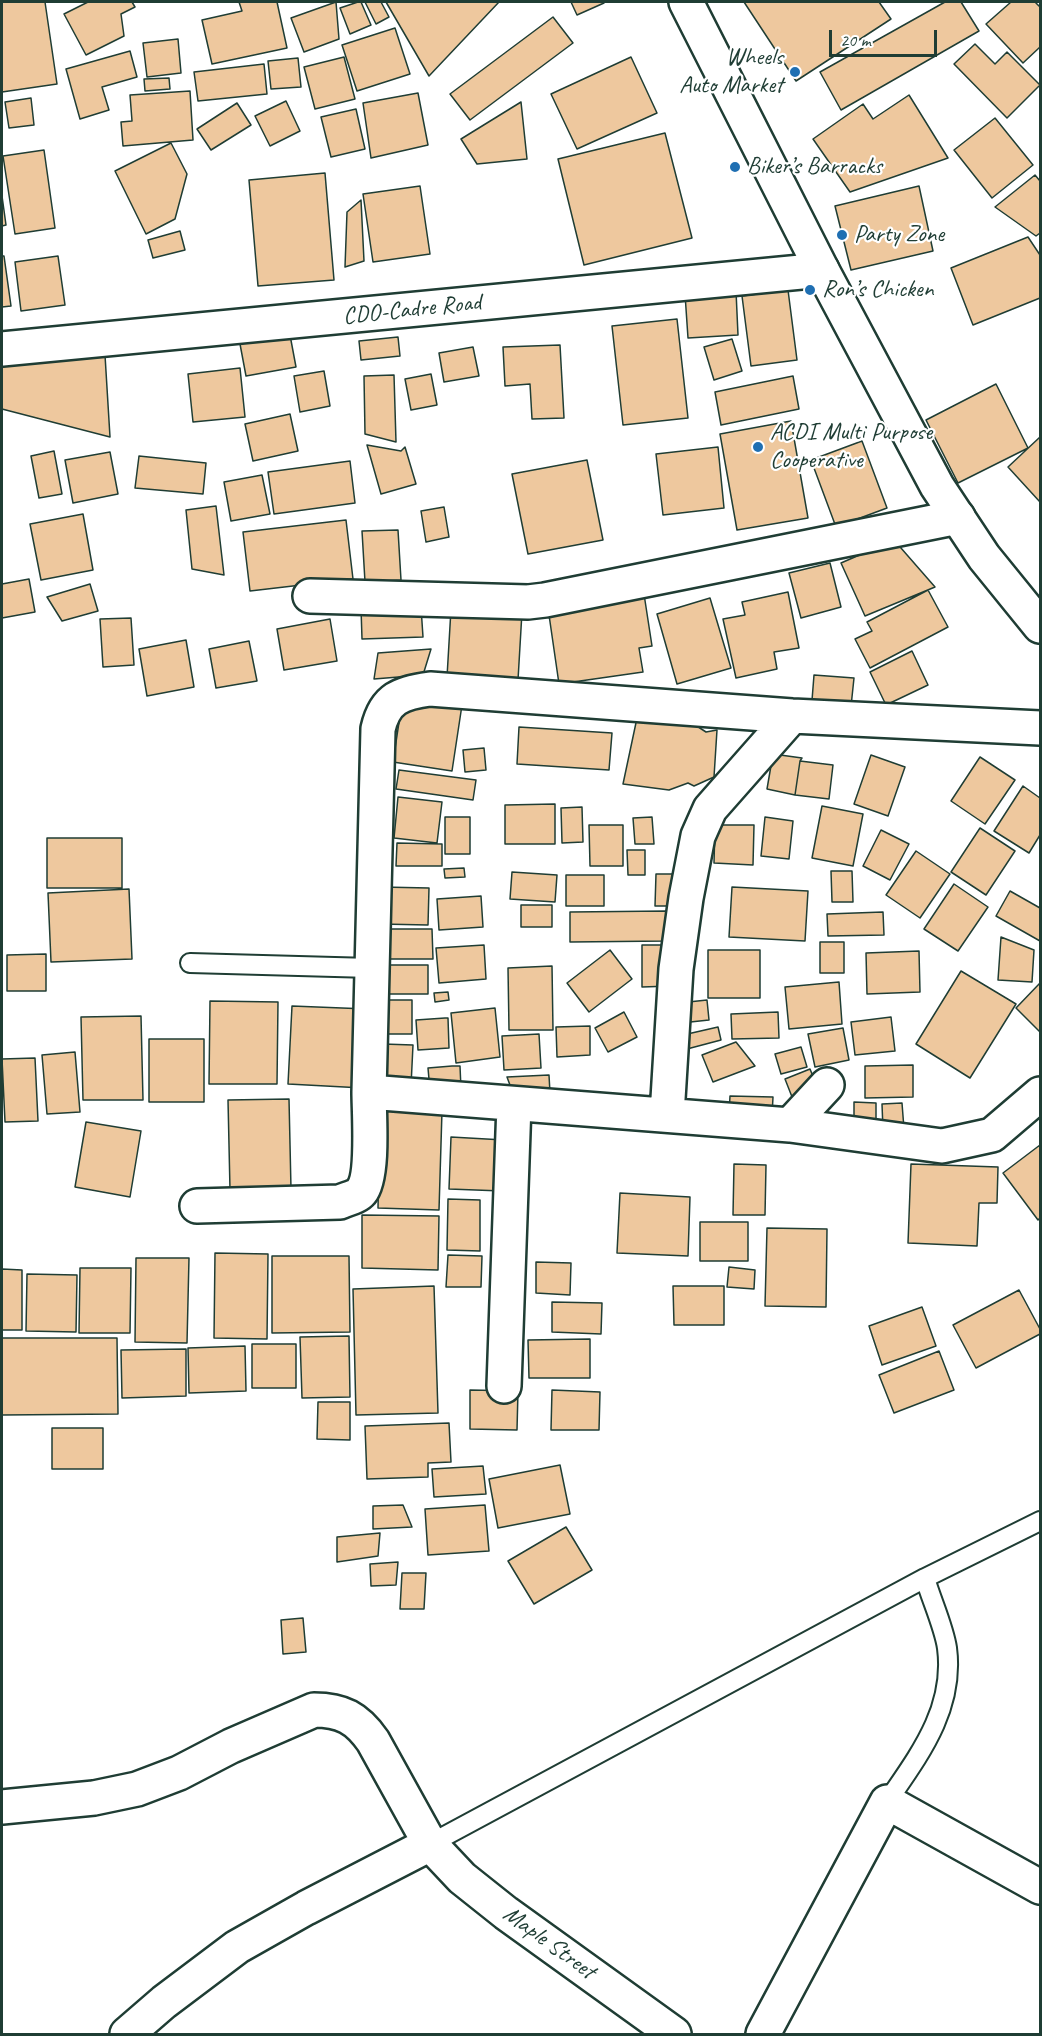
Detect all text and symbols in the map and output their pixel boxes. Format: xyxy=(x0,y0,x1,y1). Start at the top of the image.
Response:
scale bar xyxy=(832,18,940,56)
text: 20 m xyxy=(840,29,871,51)
place label: Wheels Auto Market xyxy=(679,44,783,100)
marker: Wheels Auto Market xyxy=(788,65,802,79)
place label: Biker’s Barracks xyxy=(747,153,882,181)
marker: Biker’s Barracks xyxy=(728,160,742,174)
place label: Party Zone xyxy=(854,221,944,249)
marker: Party Zone xyxy=(835,228,849,242)
place label: Ron’s Chicken xyxy=(822,276,933,304)
marker: Ron’s Chicken xyxy=(803,283,817,297)
street label: CDO-Cadre Road xyxy=(342,288,482,332)
place label: ACDI Multi Purpose Cooperative xyxy=(770,419,932,475)
marker: ACDI Multi Purpose Cooperative xyxy=(751,440,765,454)
street label: Maple Street xyxy=(497,1900,601,1986)

